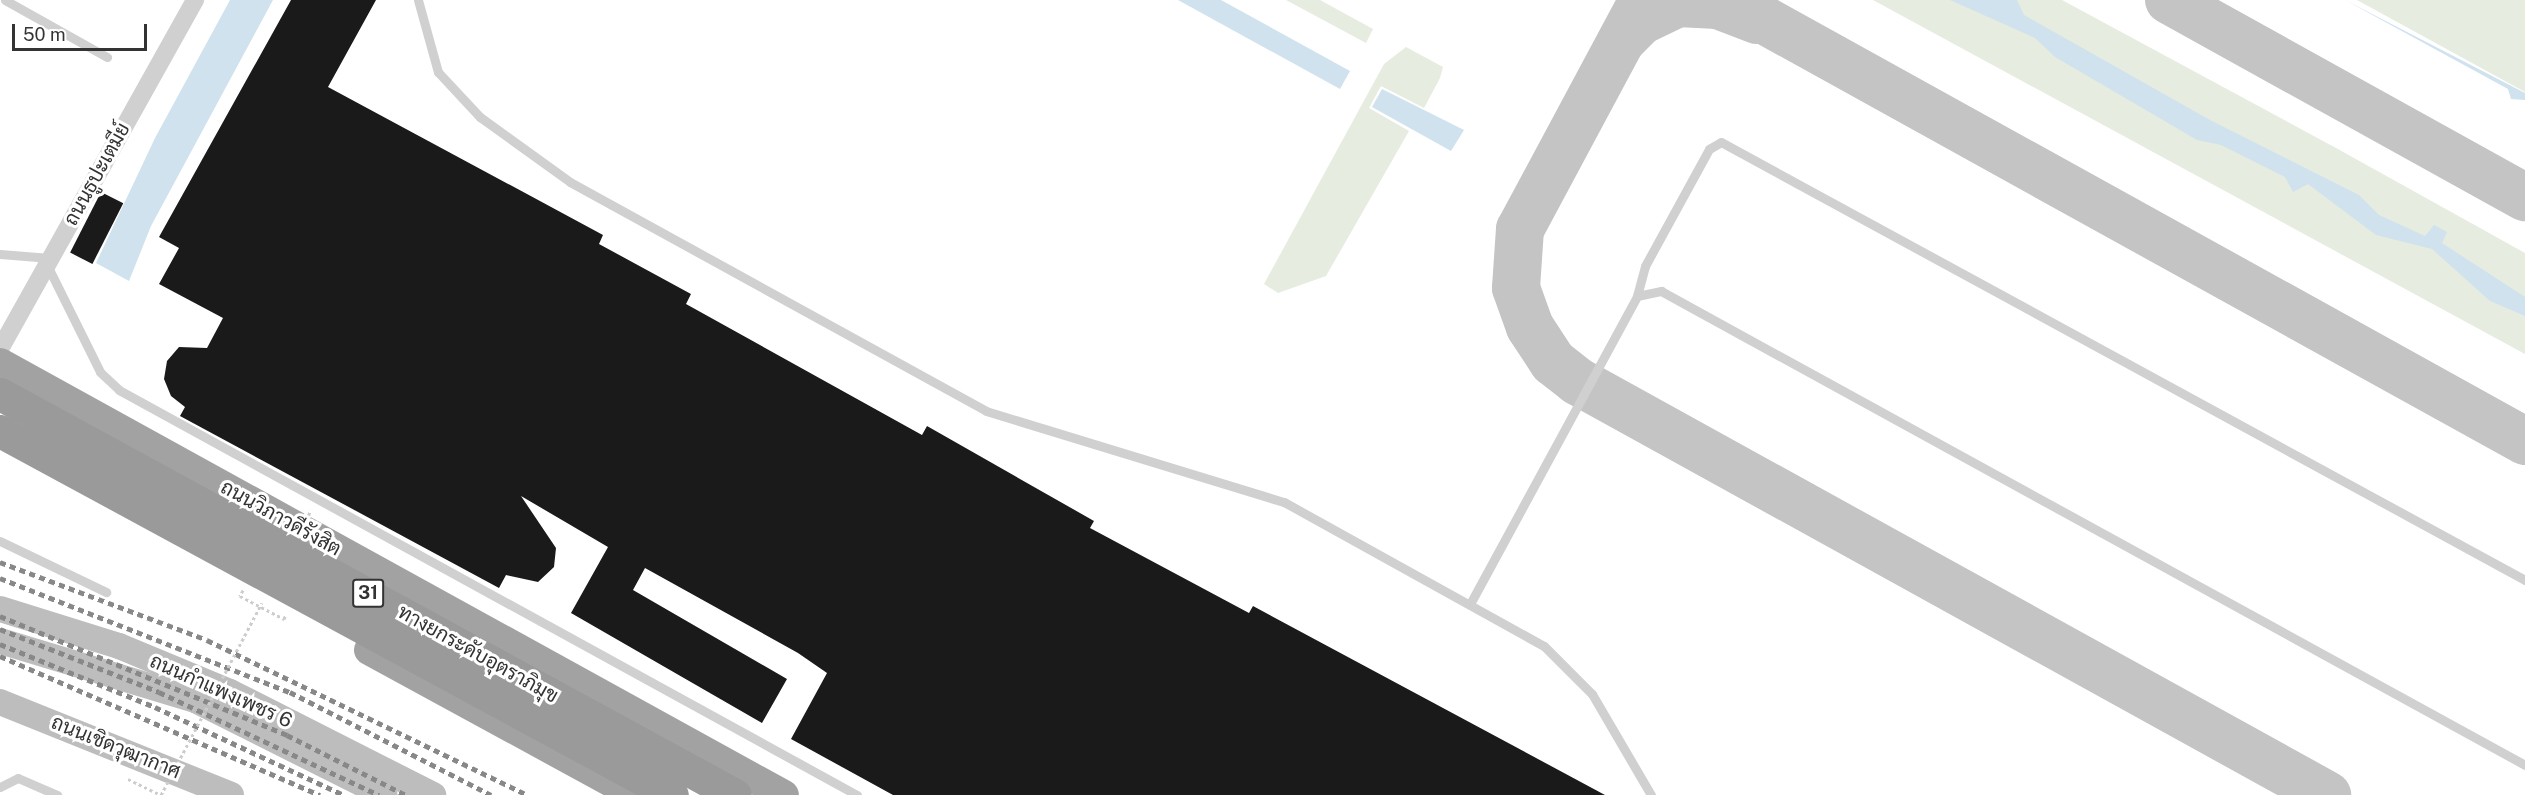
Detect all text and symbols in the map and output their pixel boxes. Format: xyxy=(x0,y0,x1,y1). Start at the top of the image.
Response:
scale bar xyxy=(15,12,150,50)
text: 50 m xyxy=(23,24,66,45)
street label: ถนนธูปะเตมีย์ xyxy=(59,118,135,230)
street label: ถนนวิภาวดีรังสิต xyxy=(217,475,345,561)
road number: 31 xyxy=(352,578,385,608)
street label: ทางยกระดับอุตราภิมุข xyxy=(394,600,562,708)
street label: ถนนกำแพงเพชร 6 xyxy=(146,649,296,733)
street label: ถนนเชิดวุฒากาศ xyxy=(48,710,184,784)

